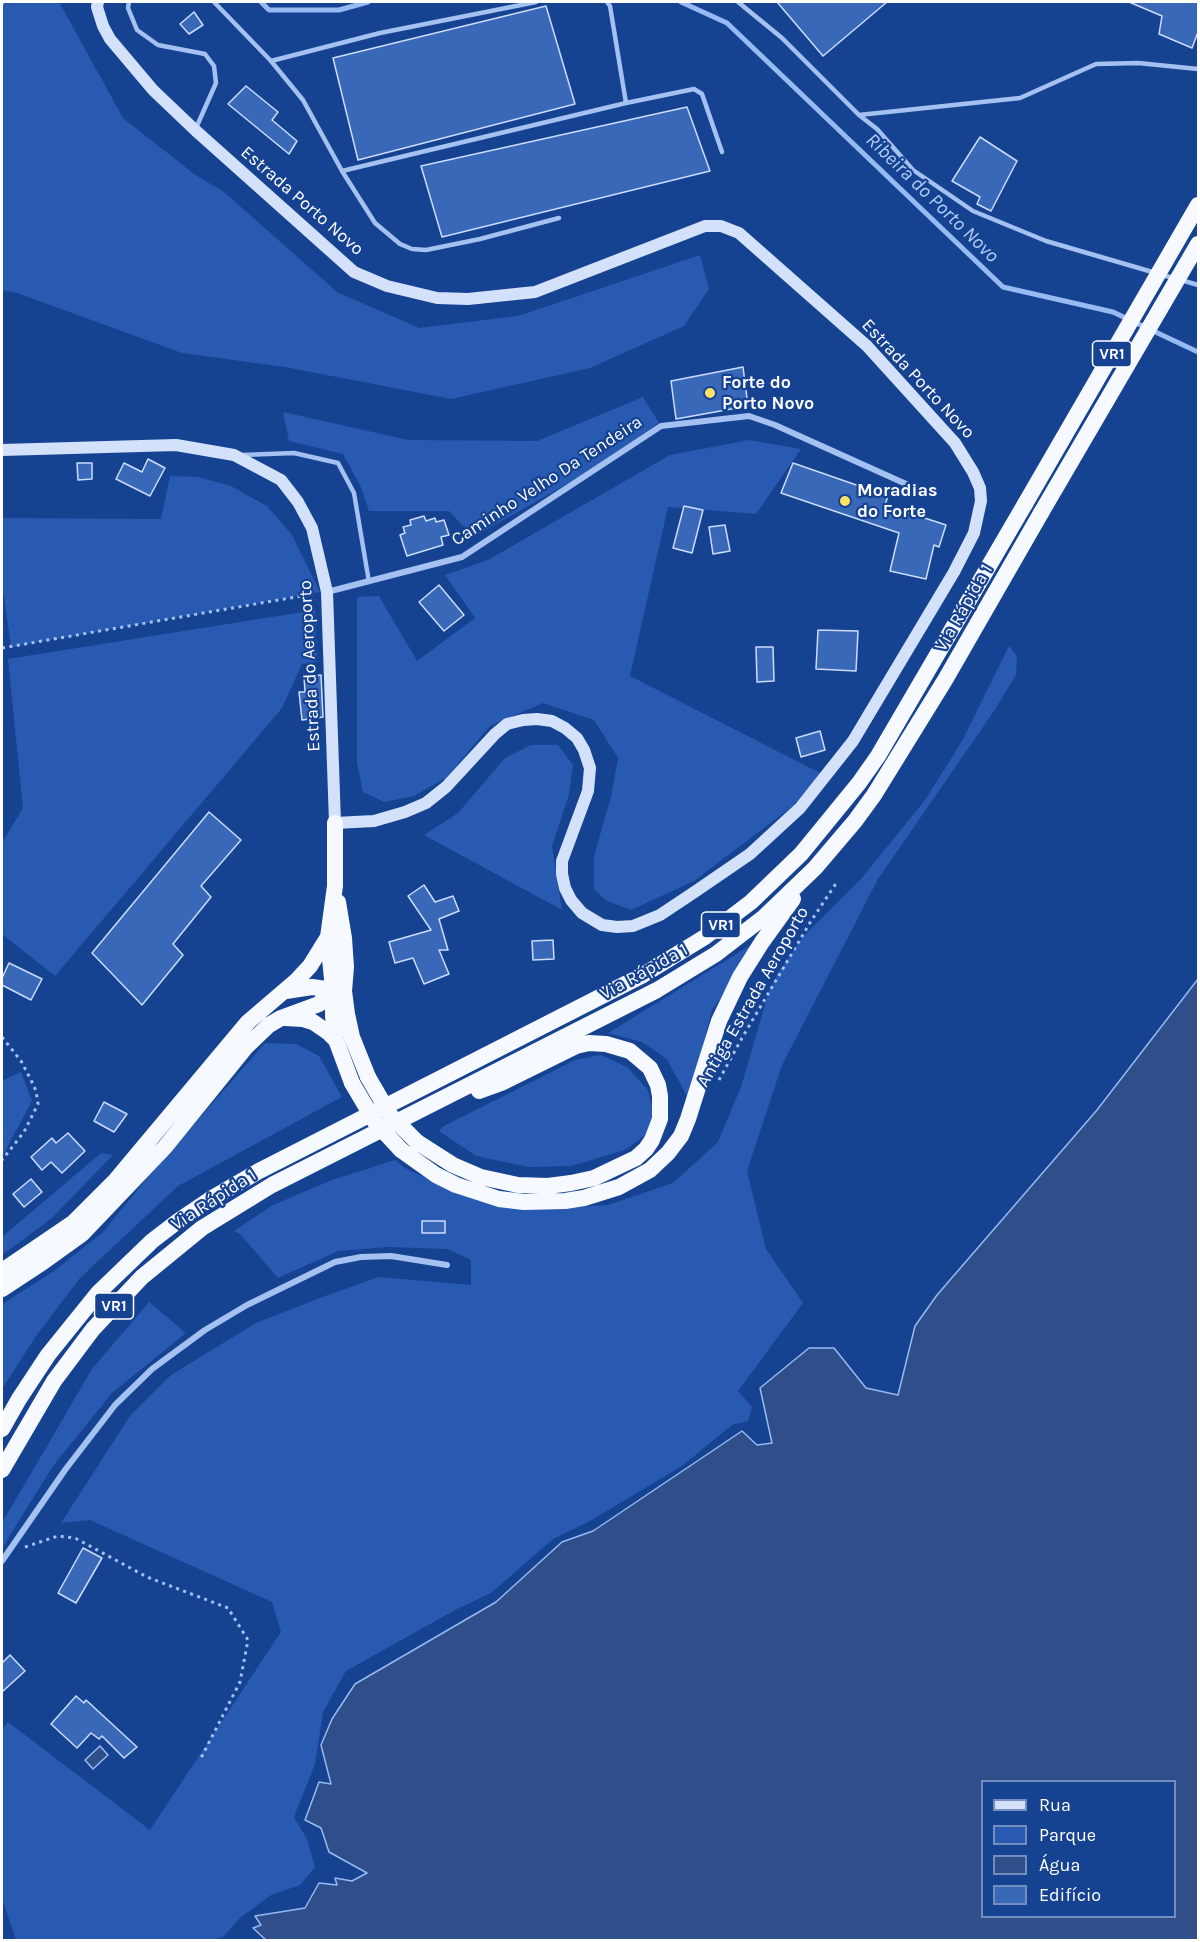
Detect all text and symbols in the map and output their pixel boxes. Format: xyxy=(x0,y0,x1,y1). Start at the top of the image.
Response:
water label: Ribeira do Porto Novo xyxy=(860,128,1004,268)
street label: Estrada Porto Novo xyxy=(236,142,368,260)
street label: Estrada Porto Novo xyxy=(857,315,979,443)
road number: VR1 xyxy=(1092,341,1132,367)
place label: Forte do Porto Novo xyxy=(722,372,814,415)
marker: Forte do Porto Novo xyxy=(703,386,717,400)
street label: Caminho Velho Da Tendeira xyxy=(447,411,647,551)
place label: Moradias do Forte xyxy=(857,480,938,522)
marker: Moradias do Forte xyxy=(838,494,852,508)
street label: Via Rápida 1 xyxy=(930,560,998,656)
street label: Estrada do Aeroporto xyxy=(295,580,325,752)
street label: Antiga Estrada Aeroporto xyxy=(692,903,814,1091)
road number: VR1 xyxy=(702,912,740,938)
street label: Via Rápida 1 xyxy=(596,939,692,1005)
street label: Via Rápida 1 xyxy=(167,1164,261,1236)
road number: VR1 xyxy=(94,1293,134,1319)
legend xyxy=(981,1780,1176,1918)
text: Rua xyxy=(1039,1794,1071,1816)
text: Parque xyxy=(1039,1824,1096,1846)
text: Água xyxy=(1039,1854,1080,1876)
text: Edifício xyxy=(1039,1884,1101,1906)

